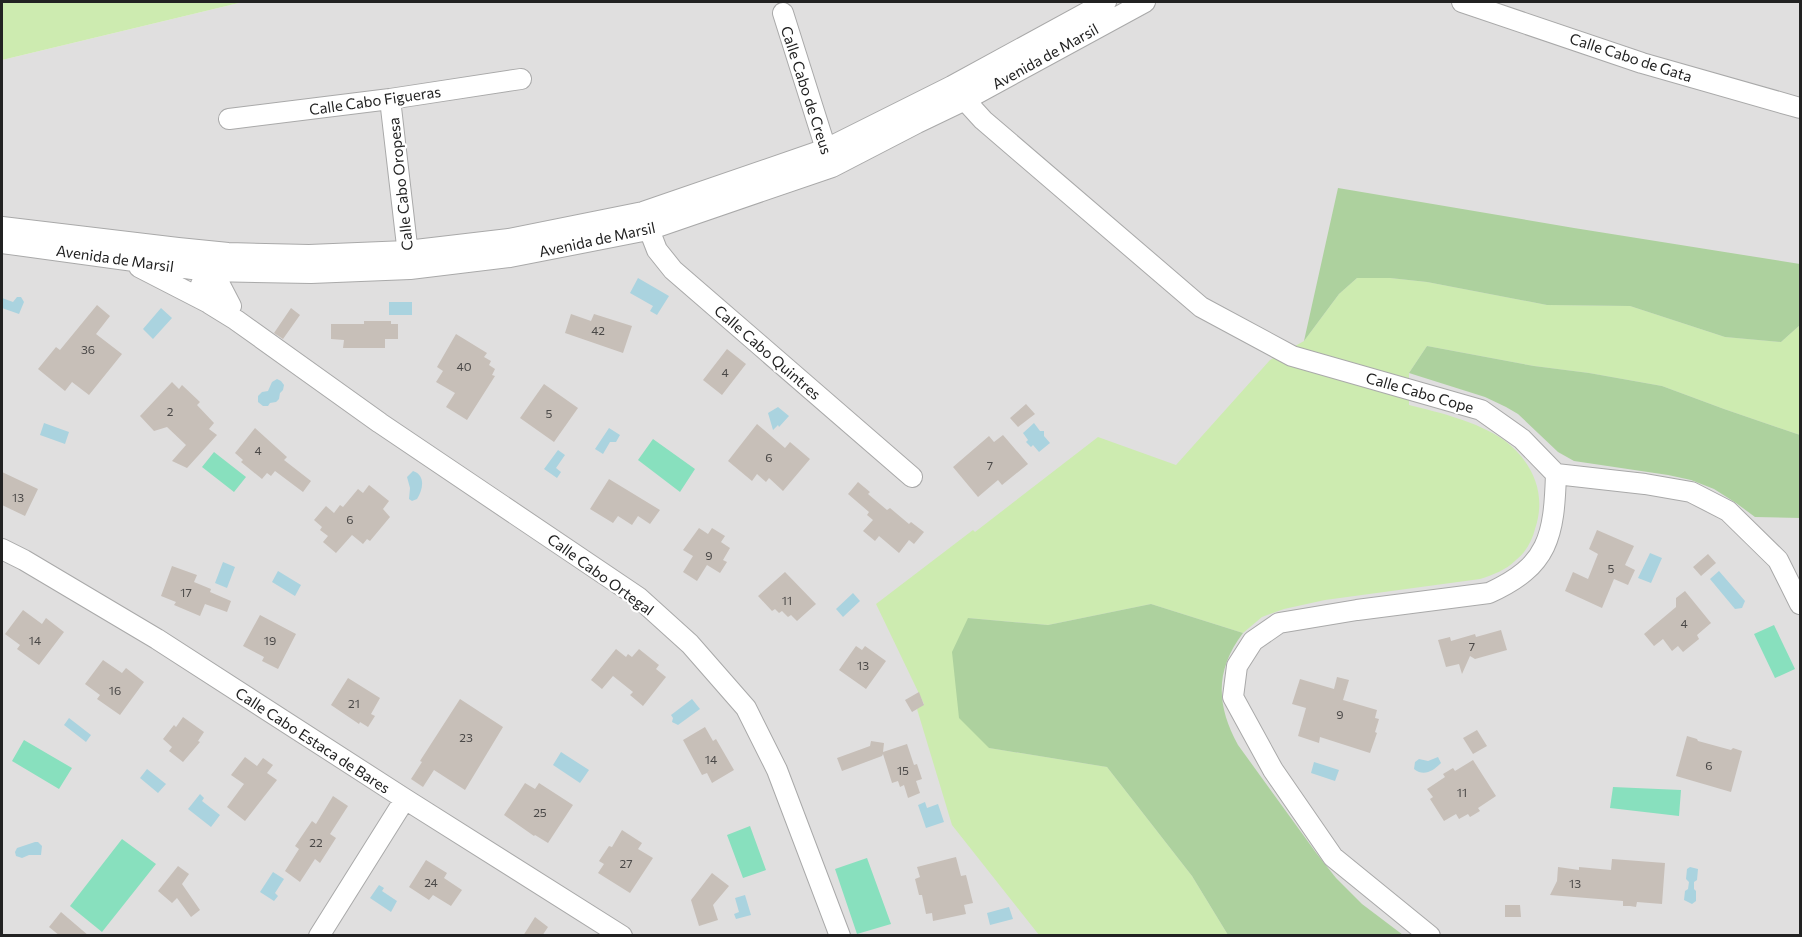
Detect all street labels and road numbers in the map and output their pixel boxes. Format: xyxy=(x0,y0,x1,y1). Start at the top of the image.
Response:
street label: Avenida de Marsil xyxy=(989,19,1101,93)
street label: Calle Cabo de Creus xyxy=(778,24,836,157)
street label: Calle Cabo de Gata xyxy=(1568,29,1694,85)
street label: Calle Cabo Figueras xyxy=(308,82,442,118)
street label: Calle Cabo Oropesa xyxy=(384,117,416,251)
street label: Avenida de Marsil xyxy=(537,218,657,260)
street label: Avenida de Marsil xyxy=(55,241,175,275)
street label: Calle Cabo Quintres xyxy=(711,301,825,403)
street label: Calle Cabo Cope xyxy=(1364,368,1476,416)
street label: Calle Cabo Ortegal xyxy=(544,529,658,619)
street label: Calle Cabo Estaca de Bares xyxy=(232,683,394,797)

